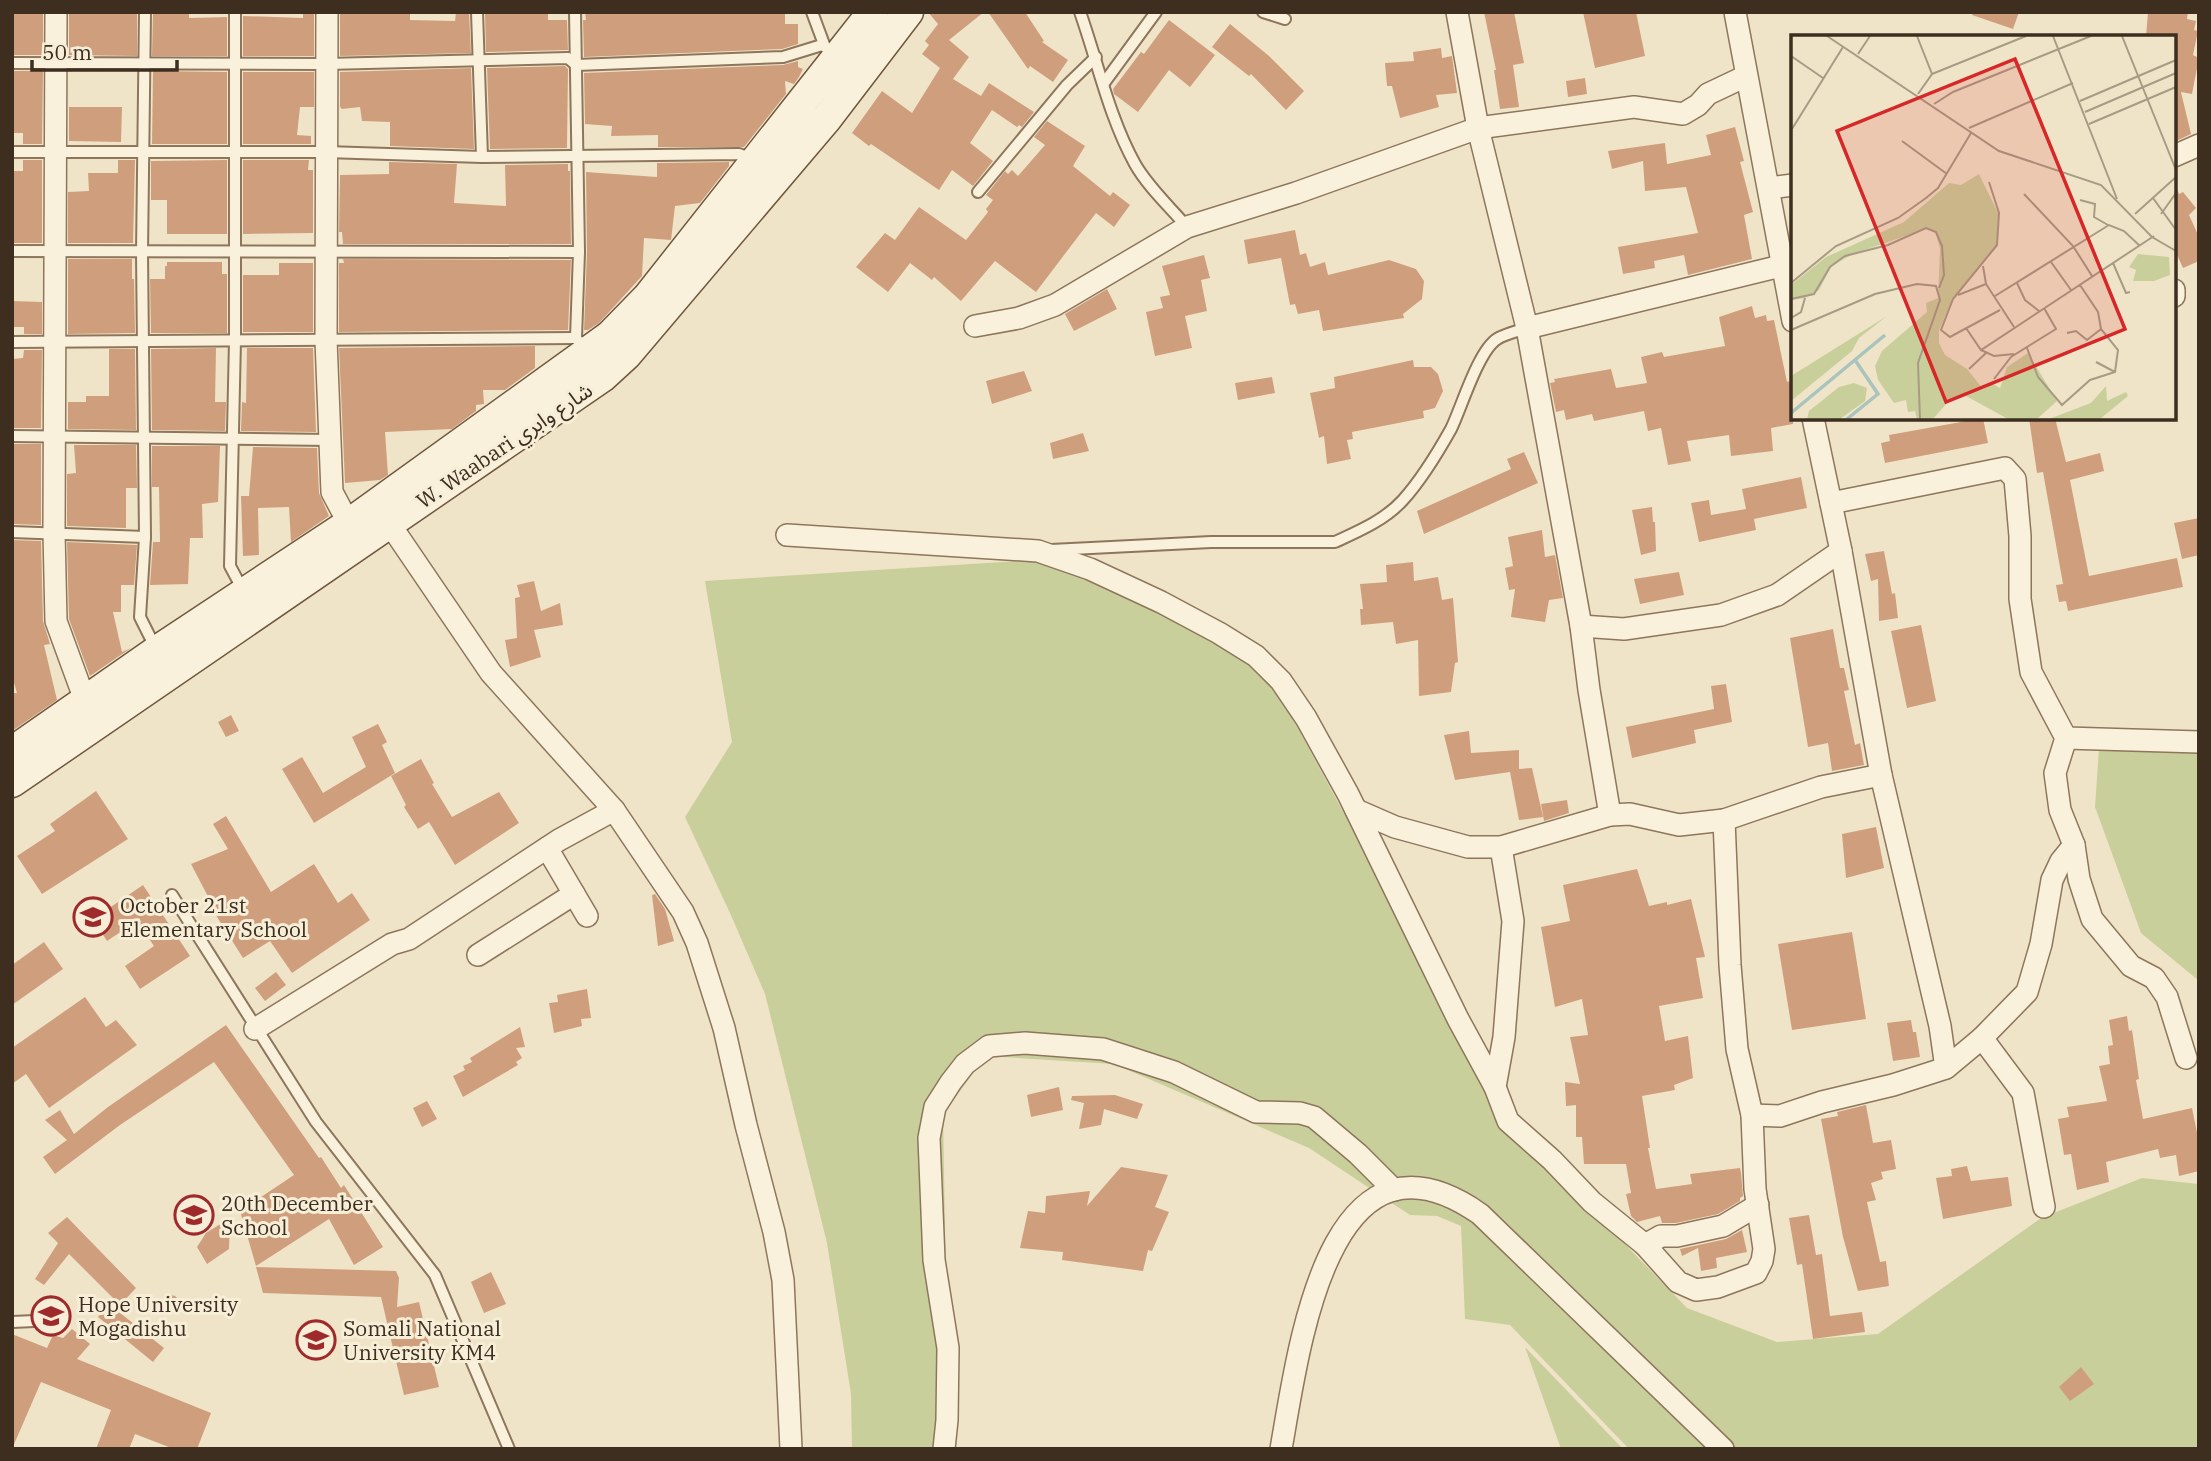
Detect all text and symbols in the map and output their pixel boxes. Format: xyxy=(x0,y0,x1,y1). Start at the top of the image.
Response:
scale bar xyxy=(32,28,177,72)
inset map xyxy=(1791,35,2176,420)
text: 50 m xyxy=(42,38,92,66)
street label: W. Waabari شارع وابري xyxy=(410,376,599,517)
place label: October 21st Elementary School xyxy=(120,891,307,943)
school or university icon: October 21st Elementary School xyxy=(72,896,114,938)
place label: 20th December School xyxy=(221,1189,374,1241)
school or university icon: 20th December School xyxy=(173,1194,215,1236)
place label: Hope University Mogadishu xyxy=(78,1290,239,1342)
school or university icon: Hope University Mogadishu xyxy=(30,1295,72,1337)
place label: Somali National University KM4 xyxy=(343,1314,501,1366)
school or university icon: Somali National University KM4 xyxy=(295,1319,337,1361)

